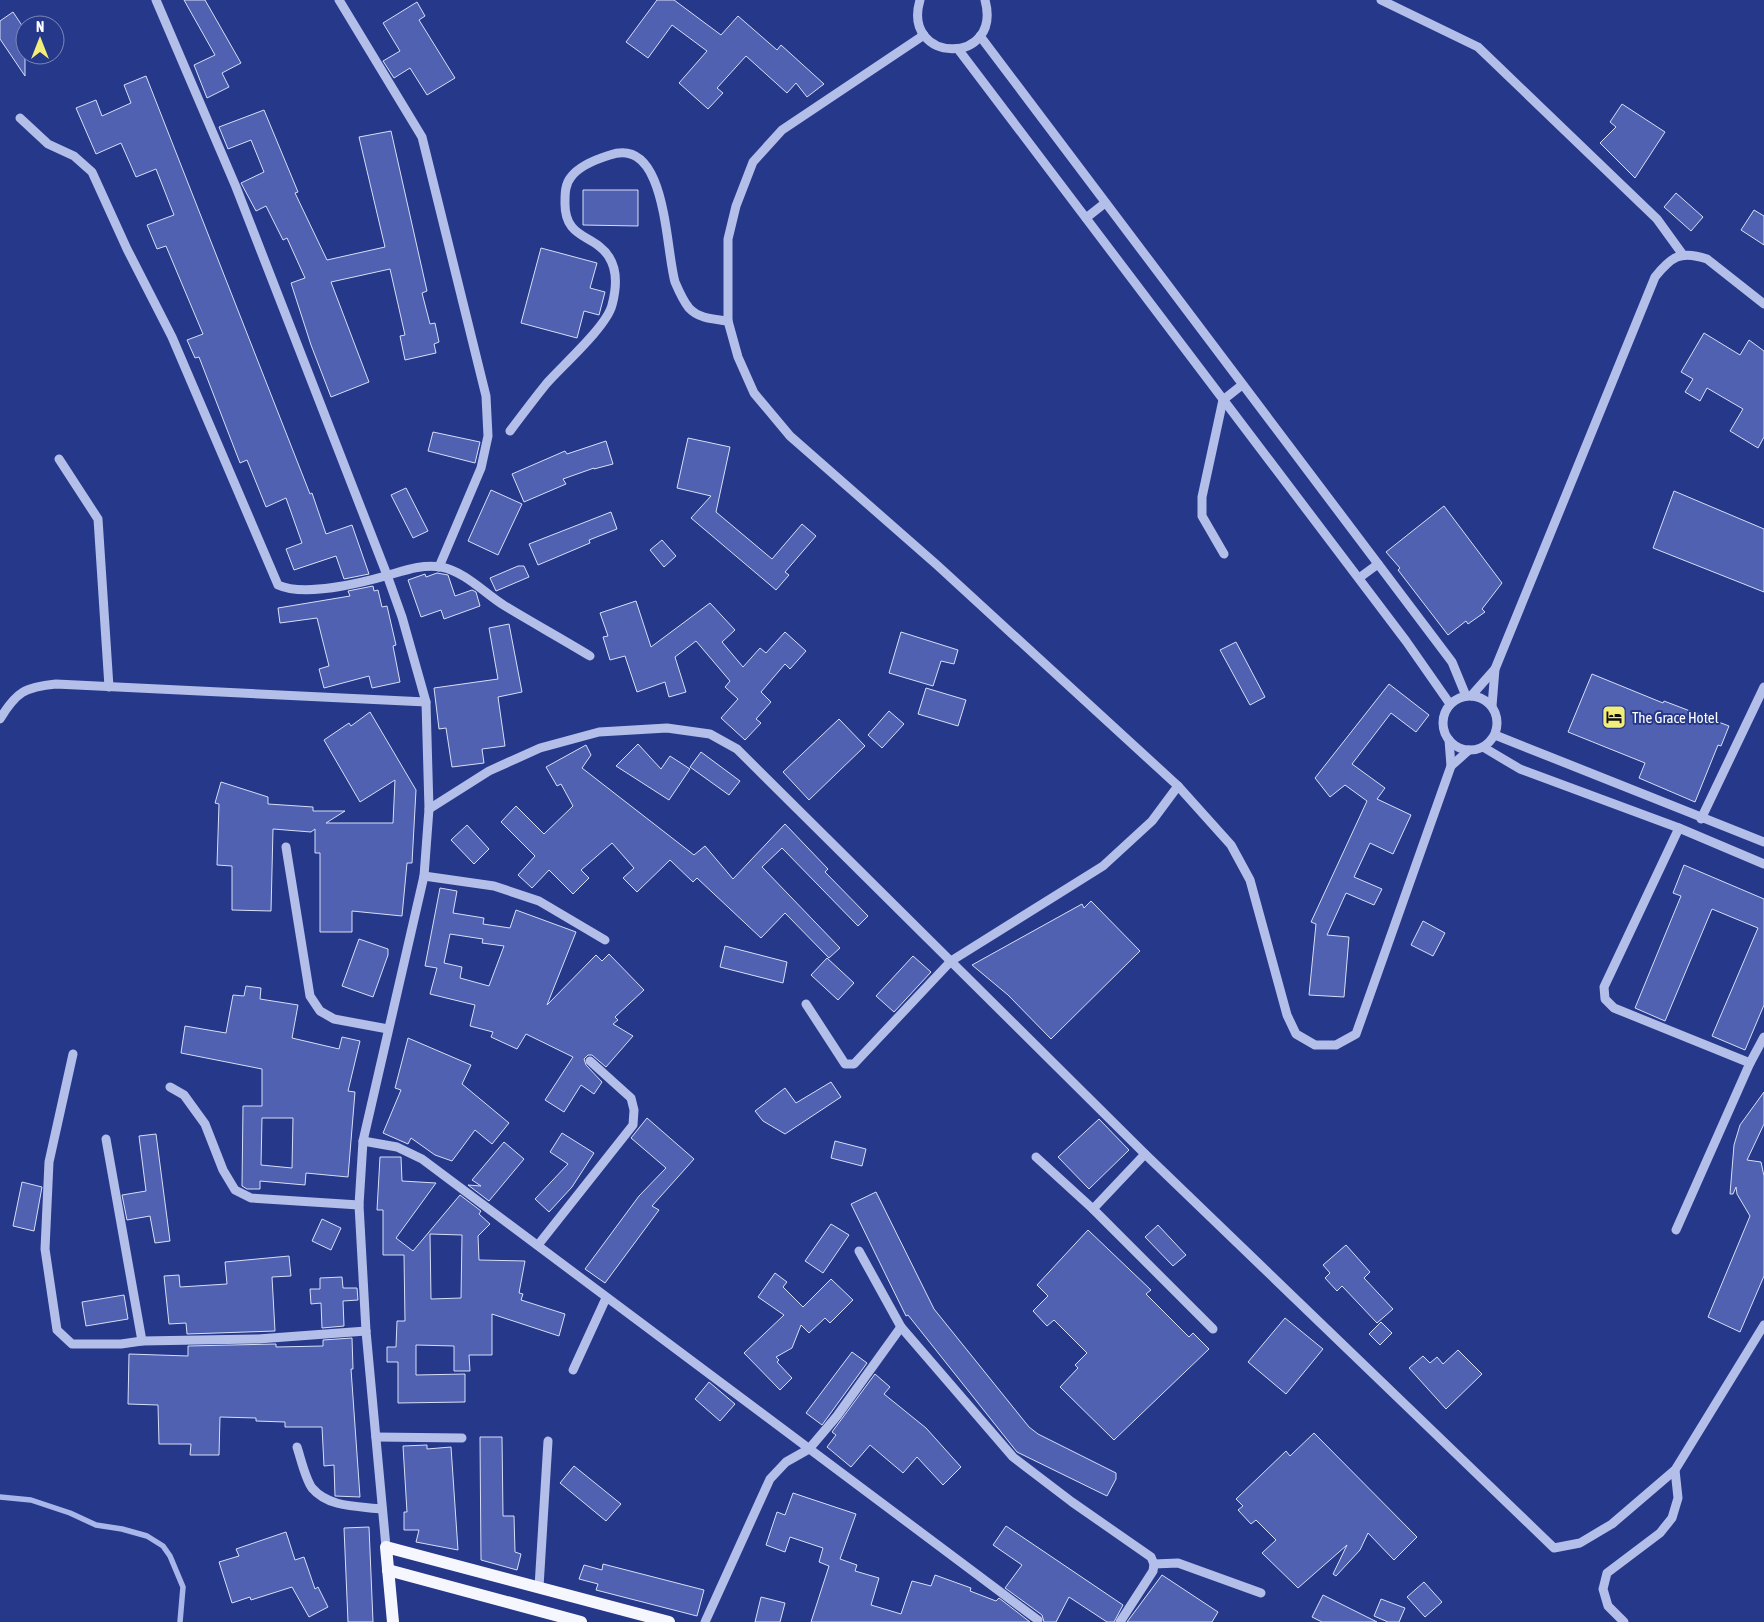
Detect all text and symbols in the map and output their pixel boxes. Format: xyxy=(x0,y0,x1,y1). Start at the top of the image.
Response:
north arrow xyxy=(15,15,65,65)
text: N xyxy=(36,19,44,35)
hotel icon: The Grace Hotel xyxy=(1601,704,1627,730)
place label: The Grace Hotel xyxy=(1632,709,1719,726)

